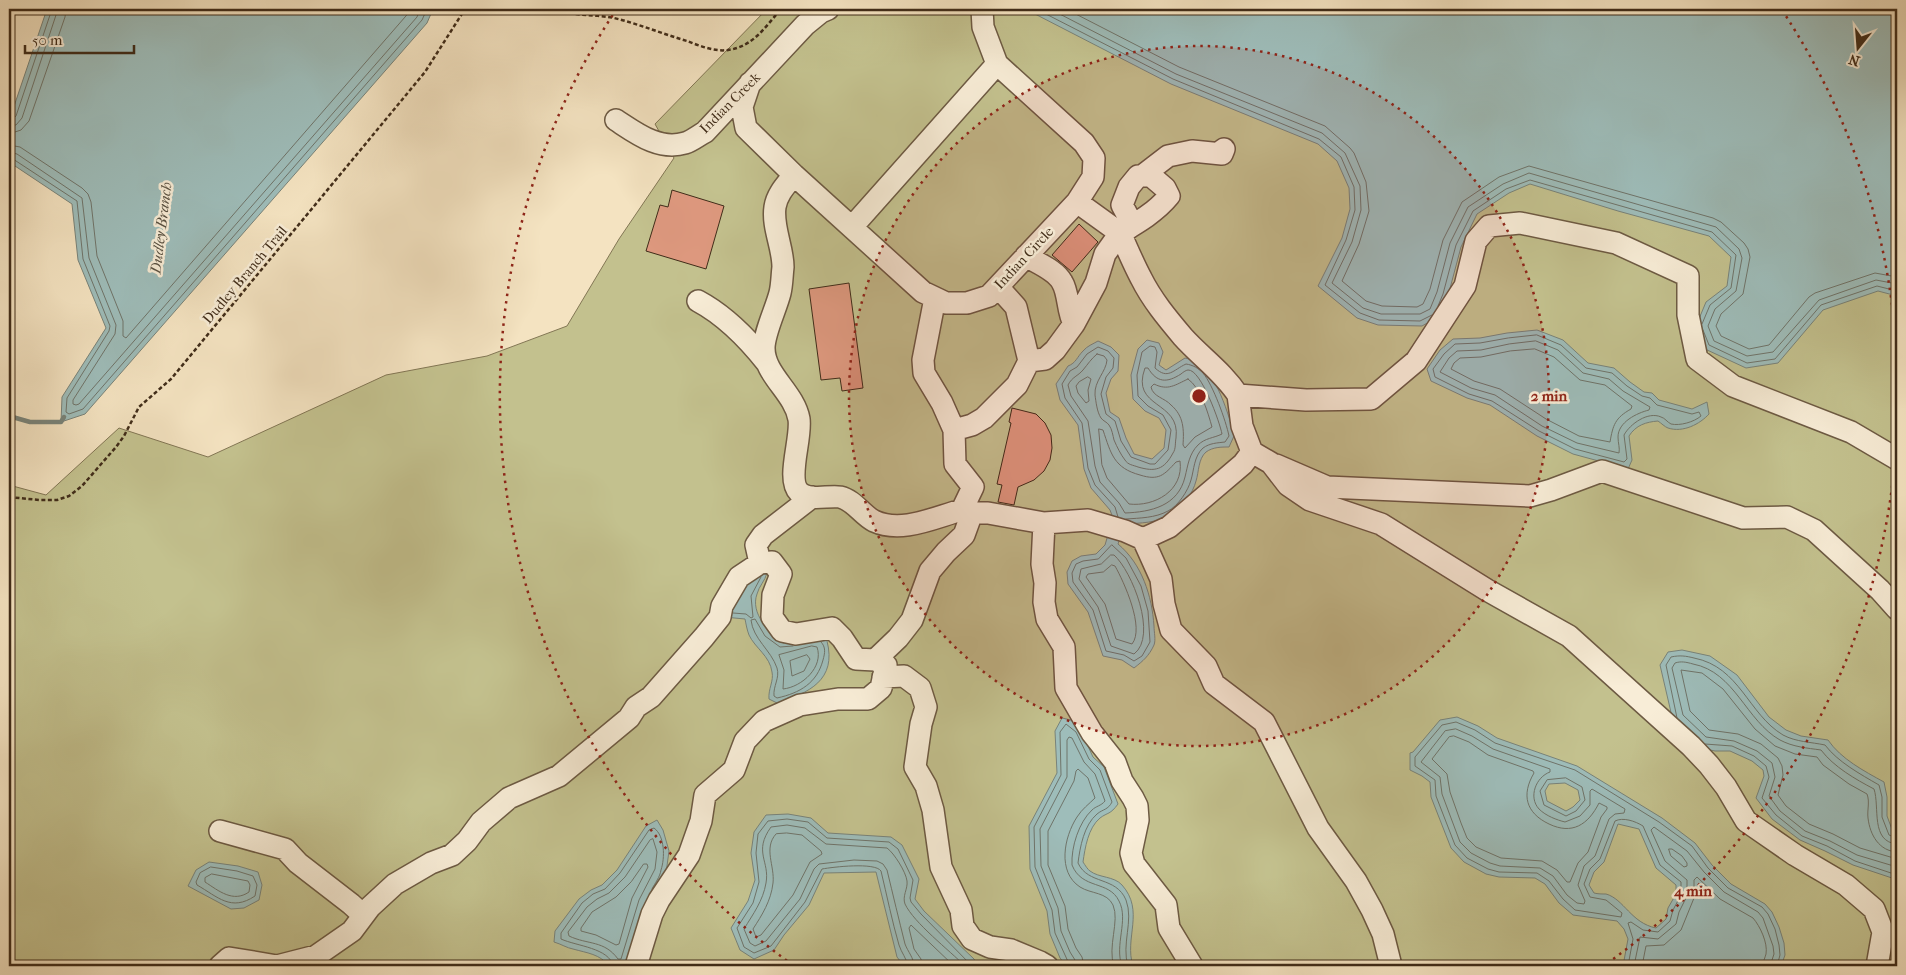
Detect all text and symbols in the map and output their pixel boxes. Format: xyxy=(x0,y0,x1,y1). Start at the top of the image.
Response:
scale bar xyxy=(25,22,134,54)
north arrow xyxy=(1834,22,1884,72)
text: 50 m xyxy=(32,31,63,49)
text: N xyxy=(1846,50,1862,70)
street label: Indian Creek xyxy=(696,68,765,137)
water label: Dudley Branch xyxy=(146,181,176,276)
street label: Dudley Branch Trail xyxy=(199,222,291,327)
street label: Indian Circle xyxy=(991,223,1057,293)
centre of rings xyxy=(1190,387,1208,405)
text: 2 min xyxy=(1531,387,1568,405)
text: 4 min xyxy=(1673,882,1712,900)

